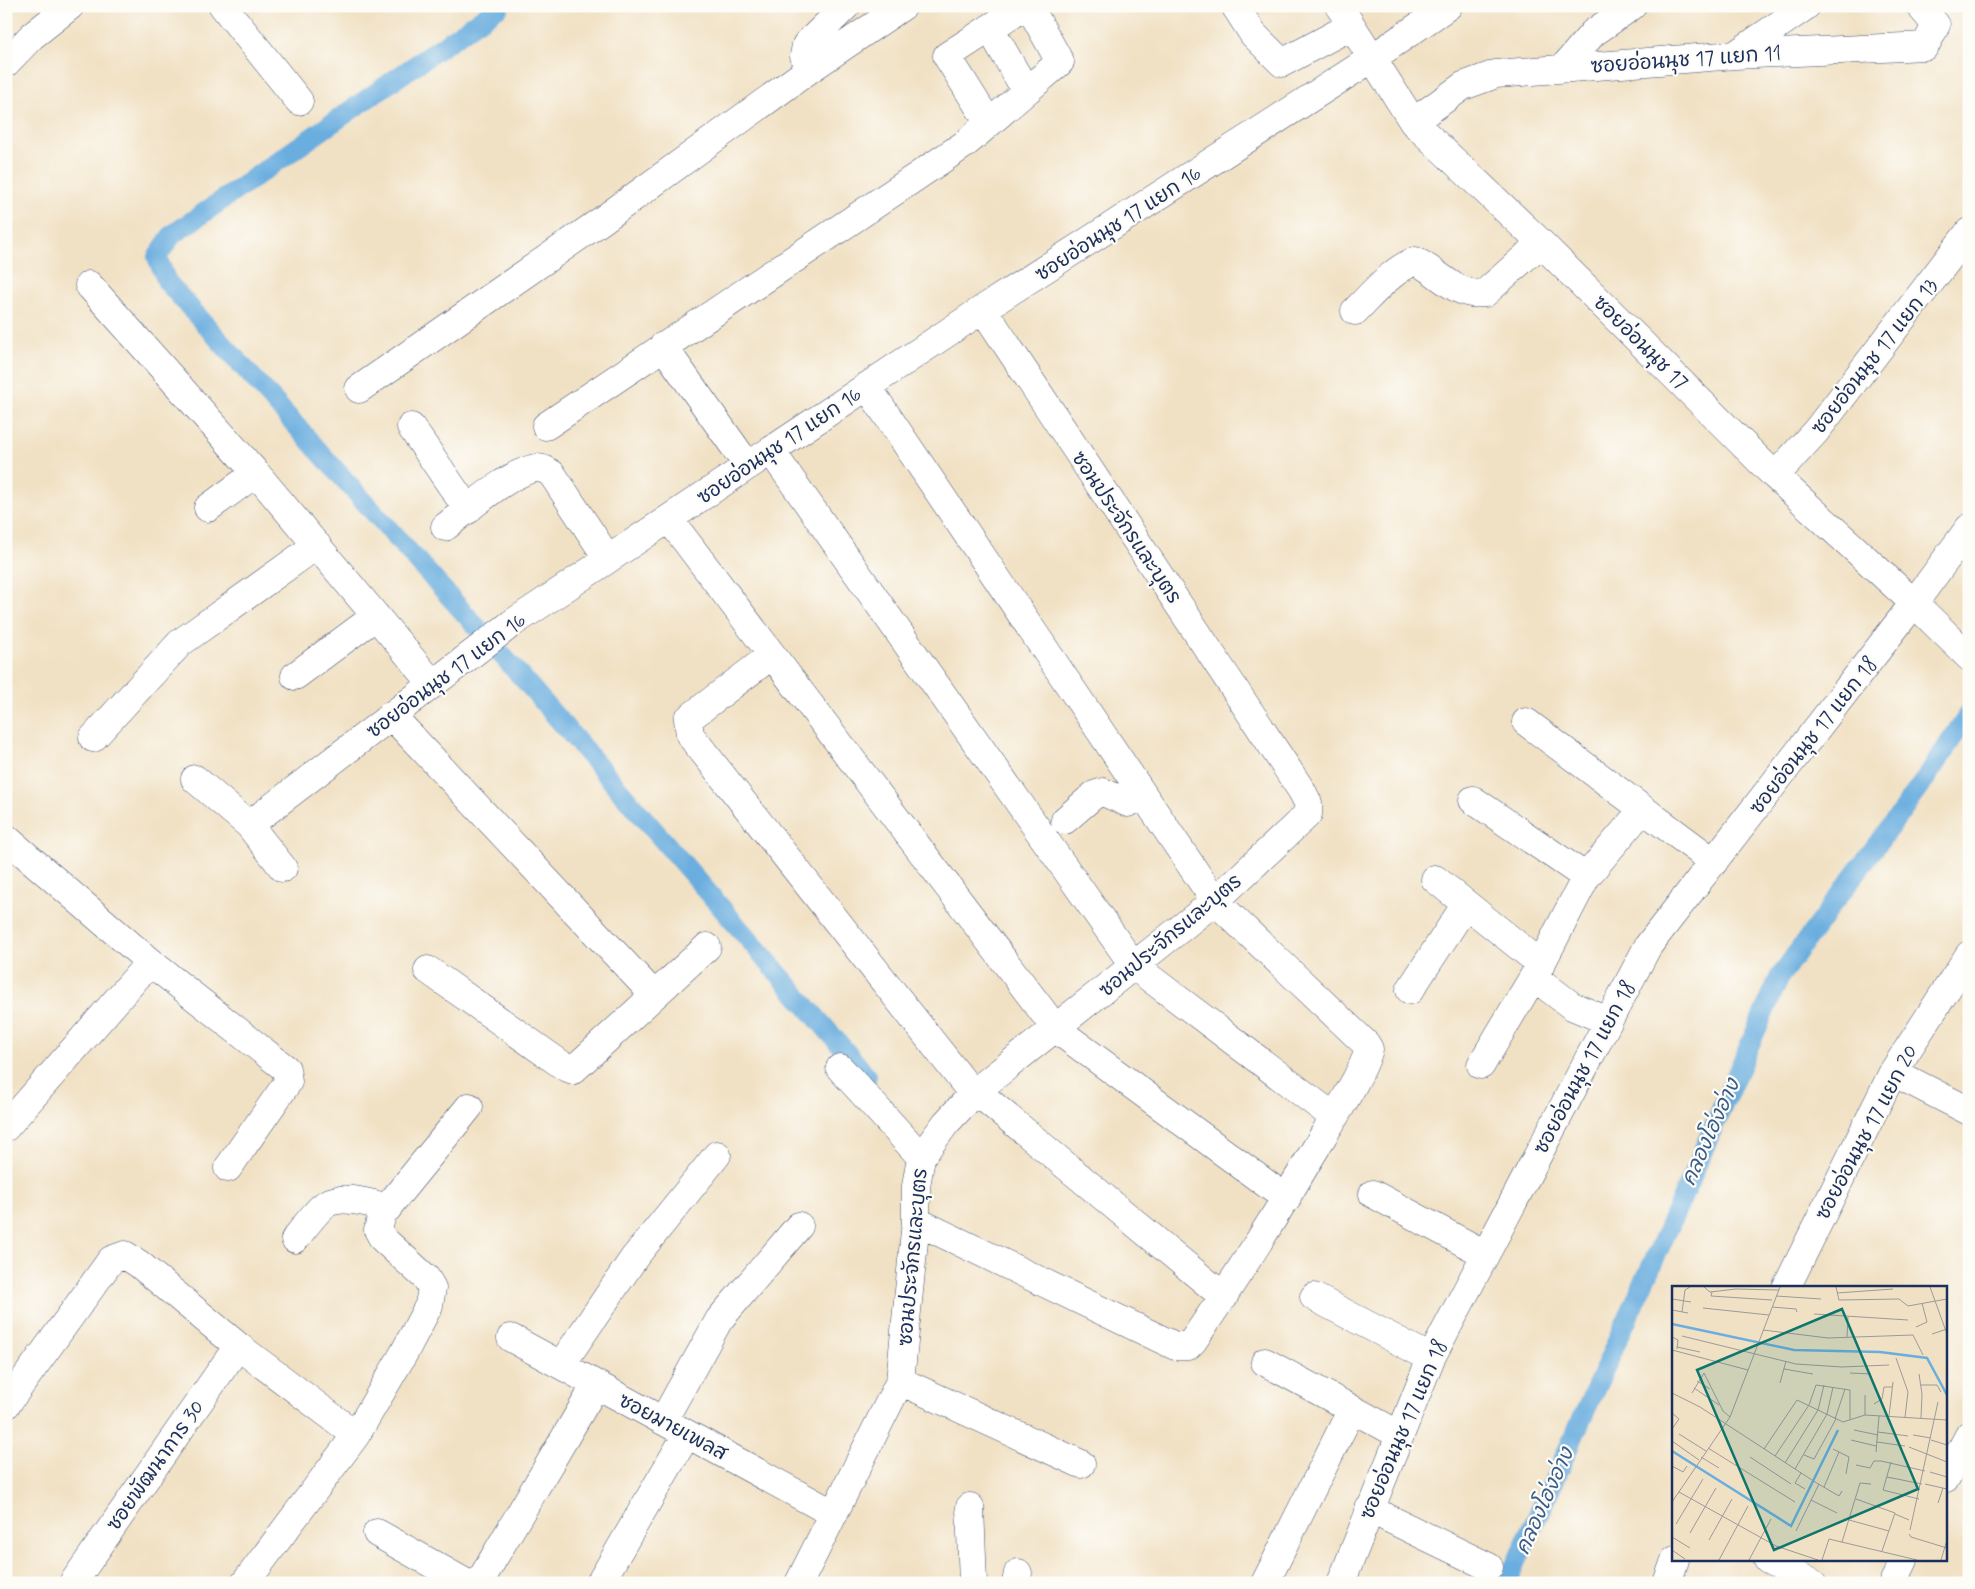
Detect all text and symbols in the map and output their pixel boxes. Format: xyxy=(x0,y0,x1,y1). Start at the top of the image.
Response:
street label: ซอยอ่อนนุช 17 แยก 11 xyxy=(1590,39,1782,82)
street label: ซอยอ่อนนุช 17 แยก 16 xyxy=(1030,159,1208,289)
street label: ซอยอ่อนนุช 17 แยก 13 xyxy=(1805,273,1945,441)
street label: ซอยอ่อนนุช 17 xyxy=(1586,289,1694,397)
street label: ซอยอ่อนนุช 17 แยก 16 xyxy=(692,380,868,512)
street label: ซอนประจักรและบุตร xyxy=(1064,446,1187,610)
street label: ซอยอ่อนนุช 17 แยก 16 xyxy=(361,606,533,746)
street label: ซอยอ่อนนุช 17 แยก 18 xyxy=(1743,651,1885,821)
street label: ซอนประจักรและบุตร xyxy=(1094,868,1249,1005)
street label: ซอยอ่อนนุช 17 แยก 18 xyxy=(1527,976,1643,1160)
street label: ซอยอ่อนนุช 17 แยก 20 xyxy=(1809,1040,1926,1225)
water label: คลองโอ่งอ่าง xyxy=(1674,1073,1748,1190)
street label: ซอนประจักรและบุตร xyxy=(892,1167,936,1347)
inset map xyxy=(1672,1286,1948,1562)
street label: ซอยอ่อนนุช 17 แยก 18 xyxy=(1353,1335,1455,1524)
street label: ซอยมายเพลส xyxy=(613,1387,733,1468)
street label: ซอยพัฒนาการ 30 xyxy=(101,1395,211,1537)
water label: คลองโอ่งอ่าง xyxy=(1508,1442,1582,1559)

